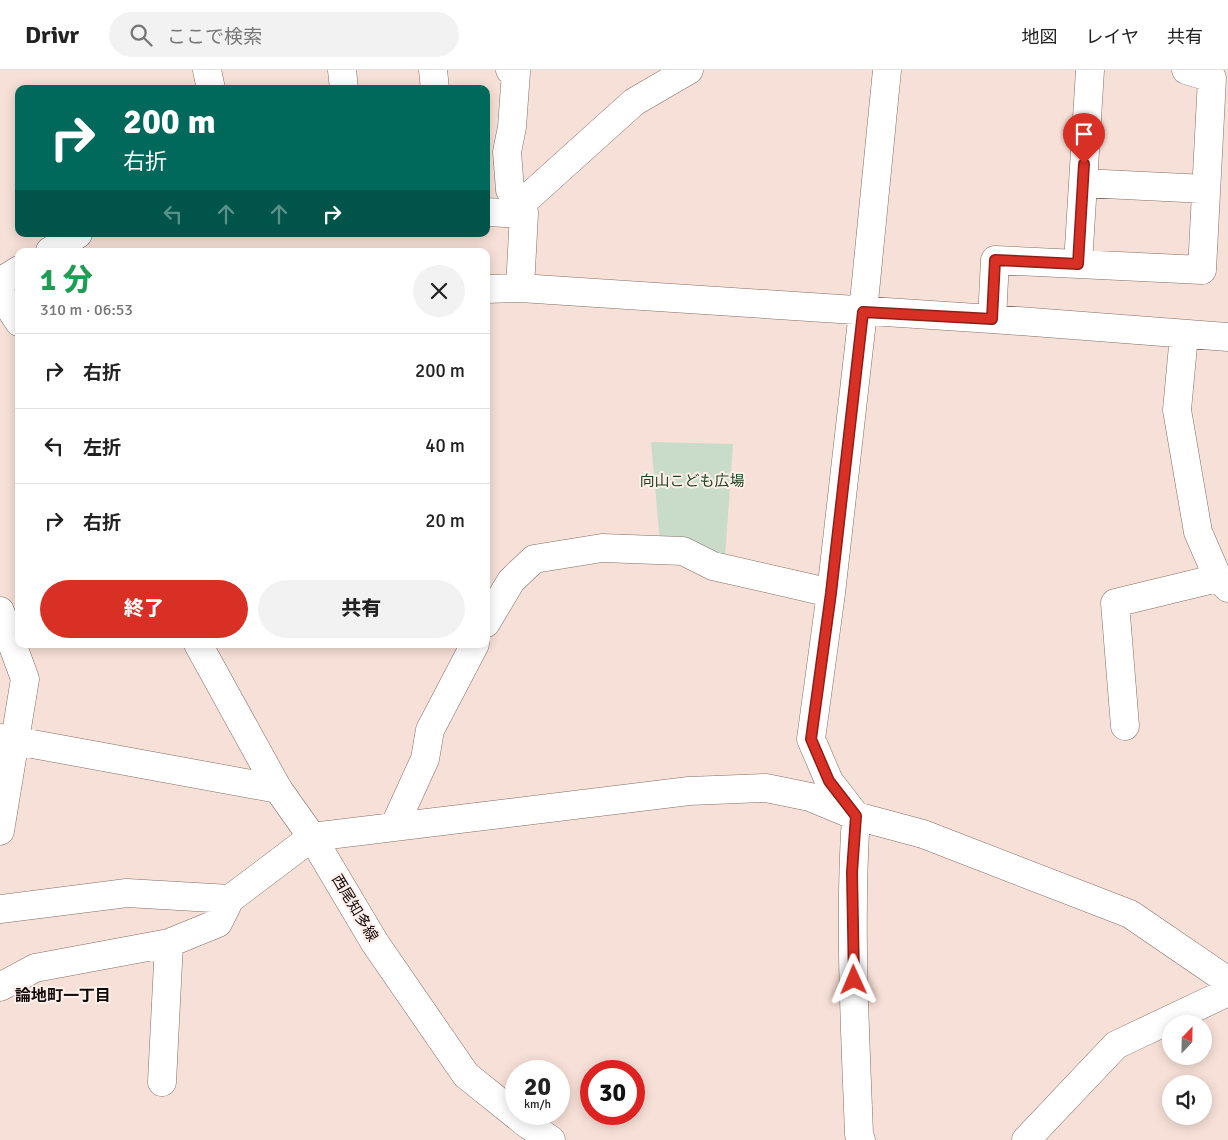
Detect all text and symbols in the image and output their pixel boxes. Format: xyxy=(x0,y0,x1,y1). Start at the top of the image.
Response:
search box xyxy=(109,12,459,57)
text: Drivr xyxy=(25,20,79,50)
icon: search xyxy=(127,21,155,49)
text: ここで検索 xyxy=(167,25,262,49)
text: 地図 xyxy=(1022,26,1058,48)
text: レイヤ xyxy=(1086,26,1139,48)
text: 共有 xyxy=(1167,26,1203,48)
text: 200 m xyxy=(123,100,216,143)
icon: right xyxy=(40,105,105,170)
pin xyxy=(1063,113,1105,164)
icon: arrive xyxy=(1070,120,1098,148)
text: 右折 xyxy=(123,148,167,175)
icon: left xyxy=(159,200,187,228)
icon: ahead xyxy=(212,200,240,228)
icon: ahead xyxy=(265,200,293,228)
icon: right xyxy=(318,200,346,228)
text: 1 分 xyxy=(40,262,93,299)
button: close xyxy=(413,265,465,317)
text: 310 m · 06:53 xyxy=(40,300,133,320)
icon: right xyxy=(40,357,68,385)
text: 200 m xyxy=(415,359,465,383)
text: 右折 xyxy=(83,361,121,385)
icon: left xyxy=(40,432,68,460)
text: 40 m xyxy=(425,434,465,458)
text: 左折 xyxy=(83,436,121,460)
park label: 向山こども広場 xyxy=(639,472,745,490)
icon: right xyxy=(40,507,68,535)
text: 20 m xyxy=(425,509,465,533)
text: 右折 xyxy=(83,511,121,535)
button: 終了 xyxy=(40,580,248,638)
button: 共有 xyxy=(258,580,465,638)
street label: 西尾知多線 xyxy=(328,871,382,945)
position arrow xyxy=(827,953,879,1005)
district label: 論地町一丁目 xyxy=(15,986,111,1006)
north arrow xyxy=(1162,1015,1212,1065)
map controls xyxy=(1162,1015,1212,1125)
speed limit sign: 30 xyxy=(580,1060,645,1125)
text: 20 xyxy=(524,1071,551,1102)
button: sound xyxy=(1162,1075,1212,1125)
text: km/h xyxy=(524,1097,551,1112)

